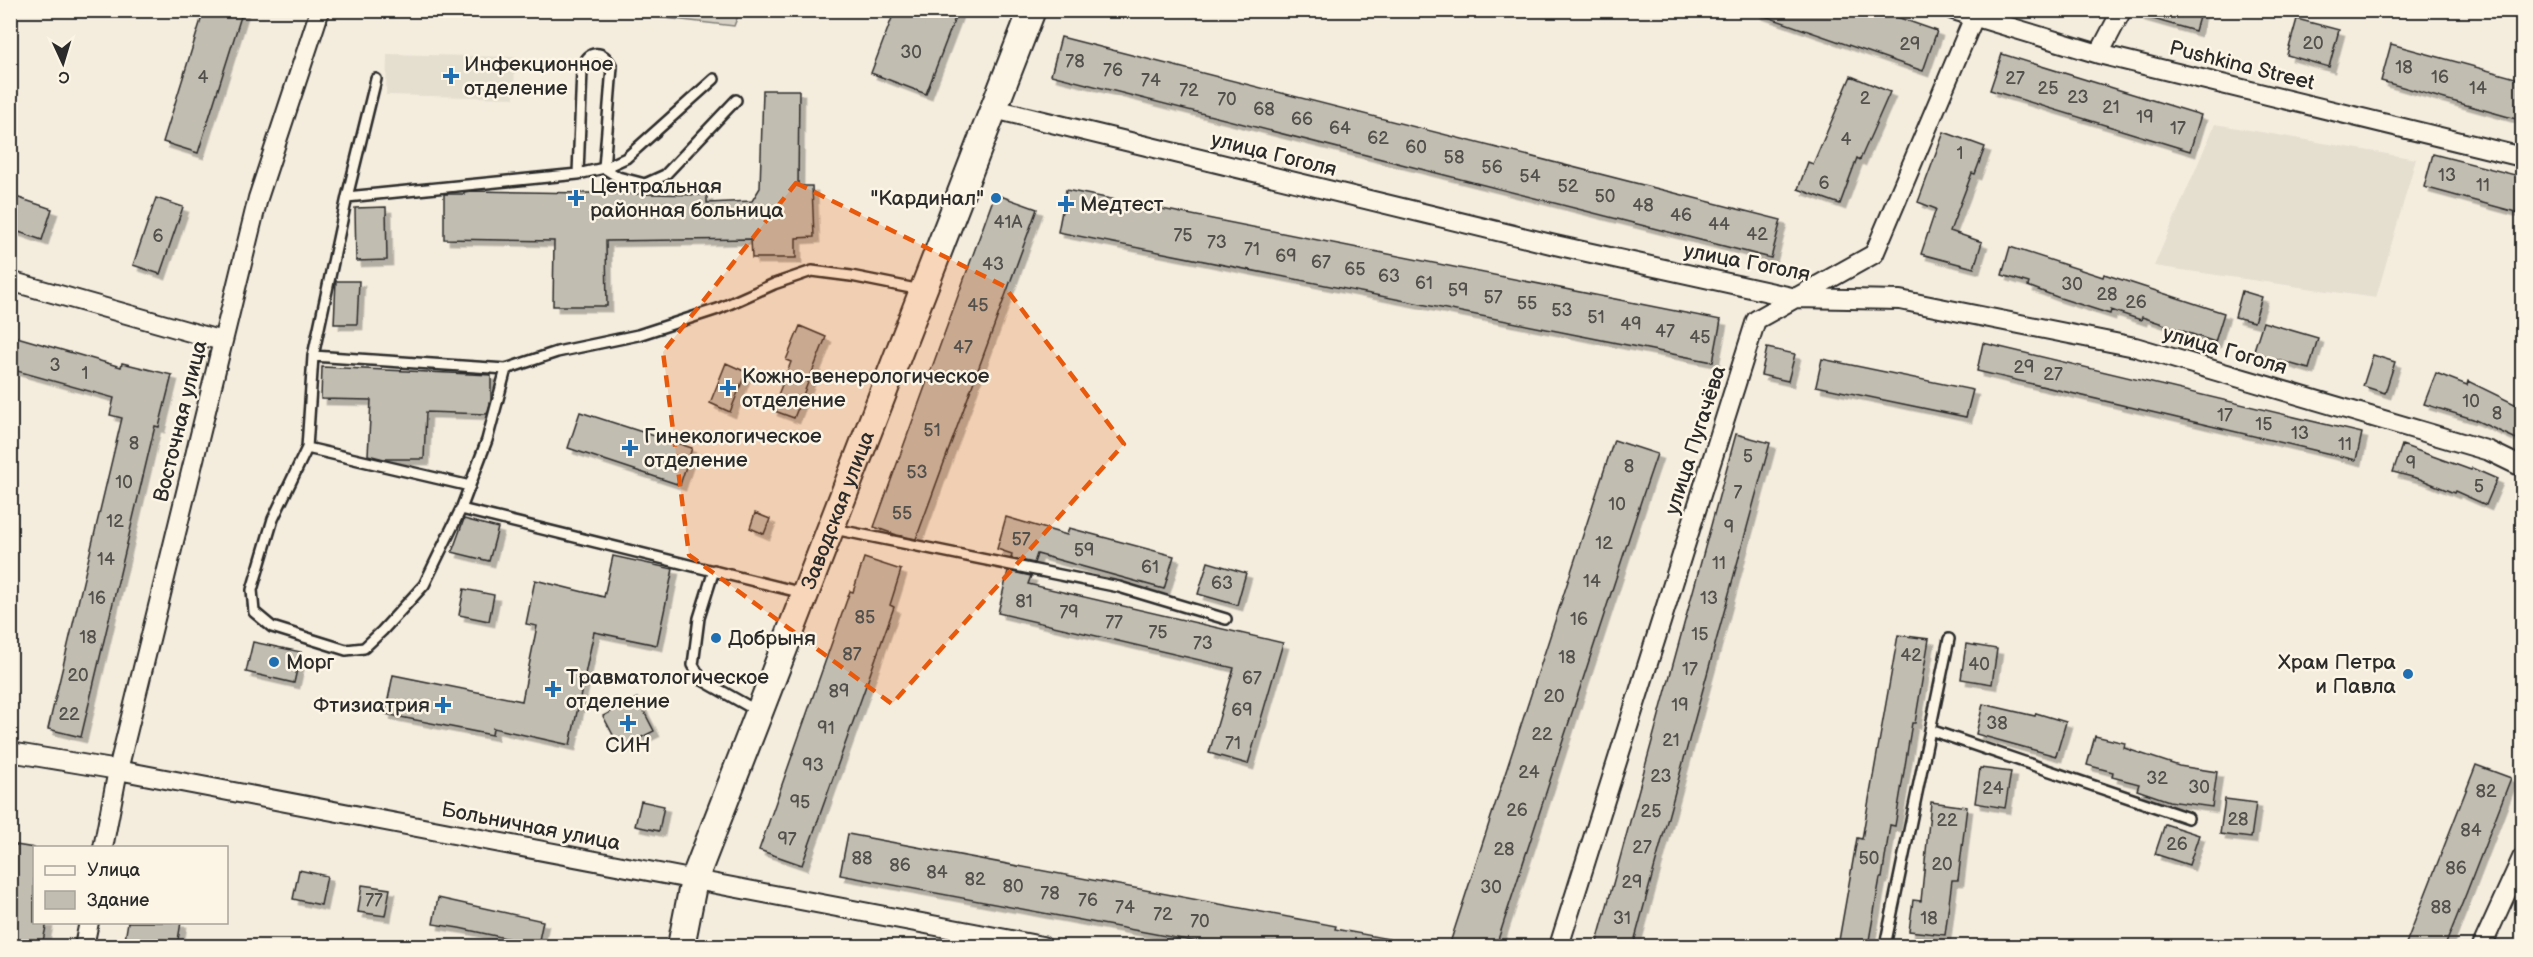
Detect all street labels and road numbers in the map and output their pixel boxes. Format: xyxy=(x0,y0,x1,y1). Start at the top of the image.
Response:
street label: Pushkina Street xyxy=(2167,35,2318,96)
street label: улица Гоголя xyxy=(1209,127,1339,182)
street label: улица Гоголя xyxy=(1682,238,1812,287)
street label: улица Гоголя xyxy=(2160,321,2290,380)
street label: Восточная улица xyxy=(148,337,213,504)
street label: улица Пугачёва xyxy=(1660,362,1732,518)
street label: Заводская улица xyxy=(796,427,880,593)
street label: Больничная улица xyxy=(439,797,623,856)

